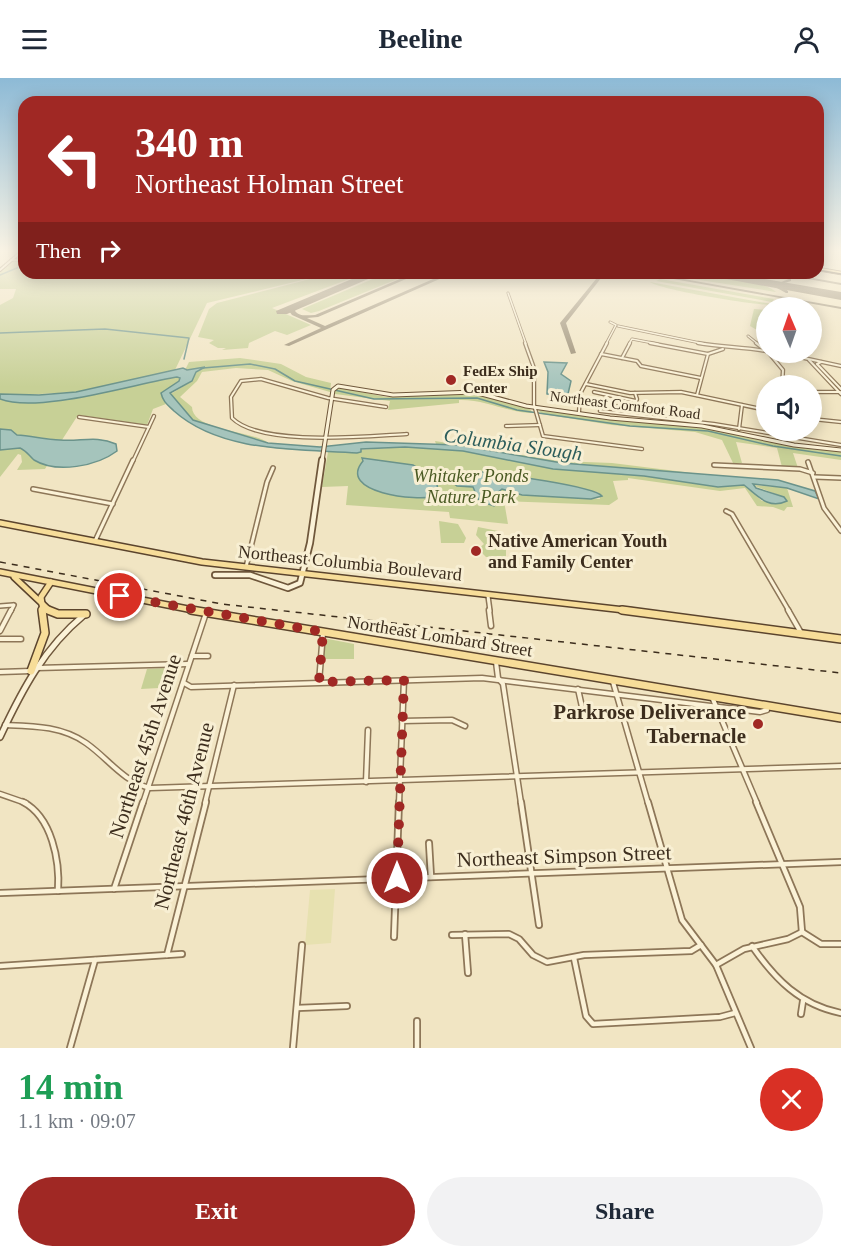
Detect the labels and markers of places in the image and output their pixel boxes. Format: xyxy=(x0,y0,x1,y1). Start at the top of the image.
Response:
place label: FedEx Ship Center xyxy=(463,363,538,396)
marker: FedEx Ship Center xyxy=(444,373,458,387)
place label: Native American Youth and Family Center xyxy=(488,531,667,572)
marker: Native American Youth and Family Center xyxy=(469,544,483,558)
pin xyxy=(94,570,145,621)
place label: Parkrose Deliverance Tabernacle xyxy=(553,700,746,748)
marker: Parkrose Deliverance Tabernacle xyxy=(751,717,765,731)

